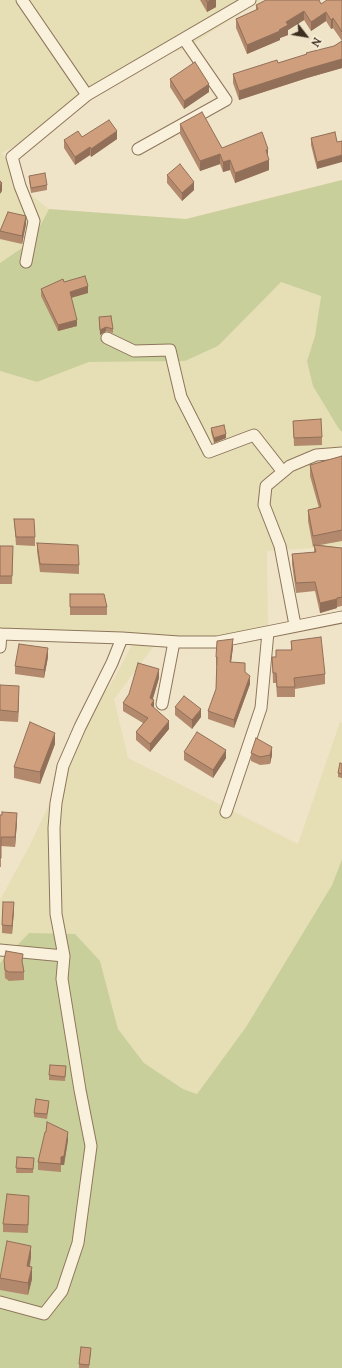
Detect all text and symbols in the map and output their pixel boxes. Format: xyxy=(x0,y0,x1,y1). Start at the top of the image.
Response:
north arrow xyxy=(286,16,326,56)
text: N xyxy=(308,35,324,49)

